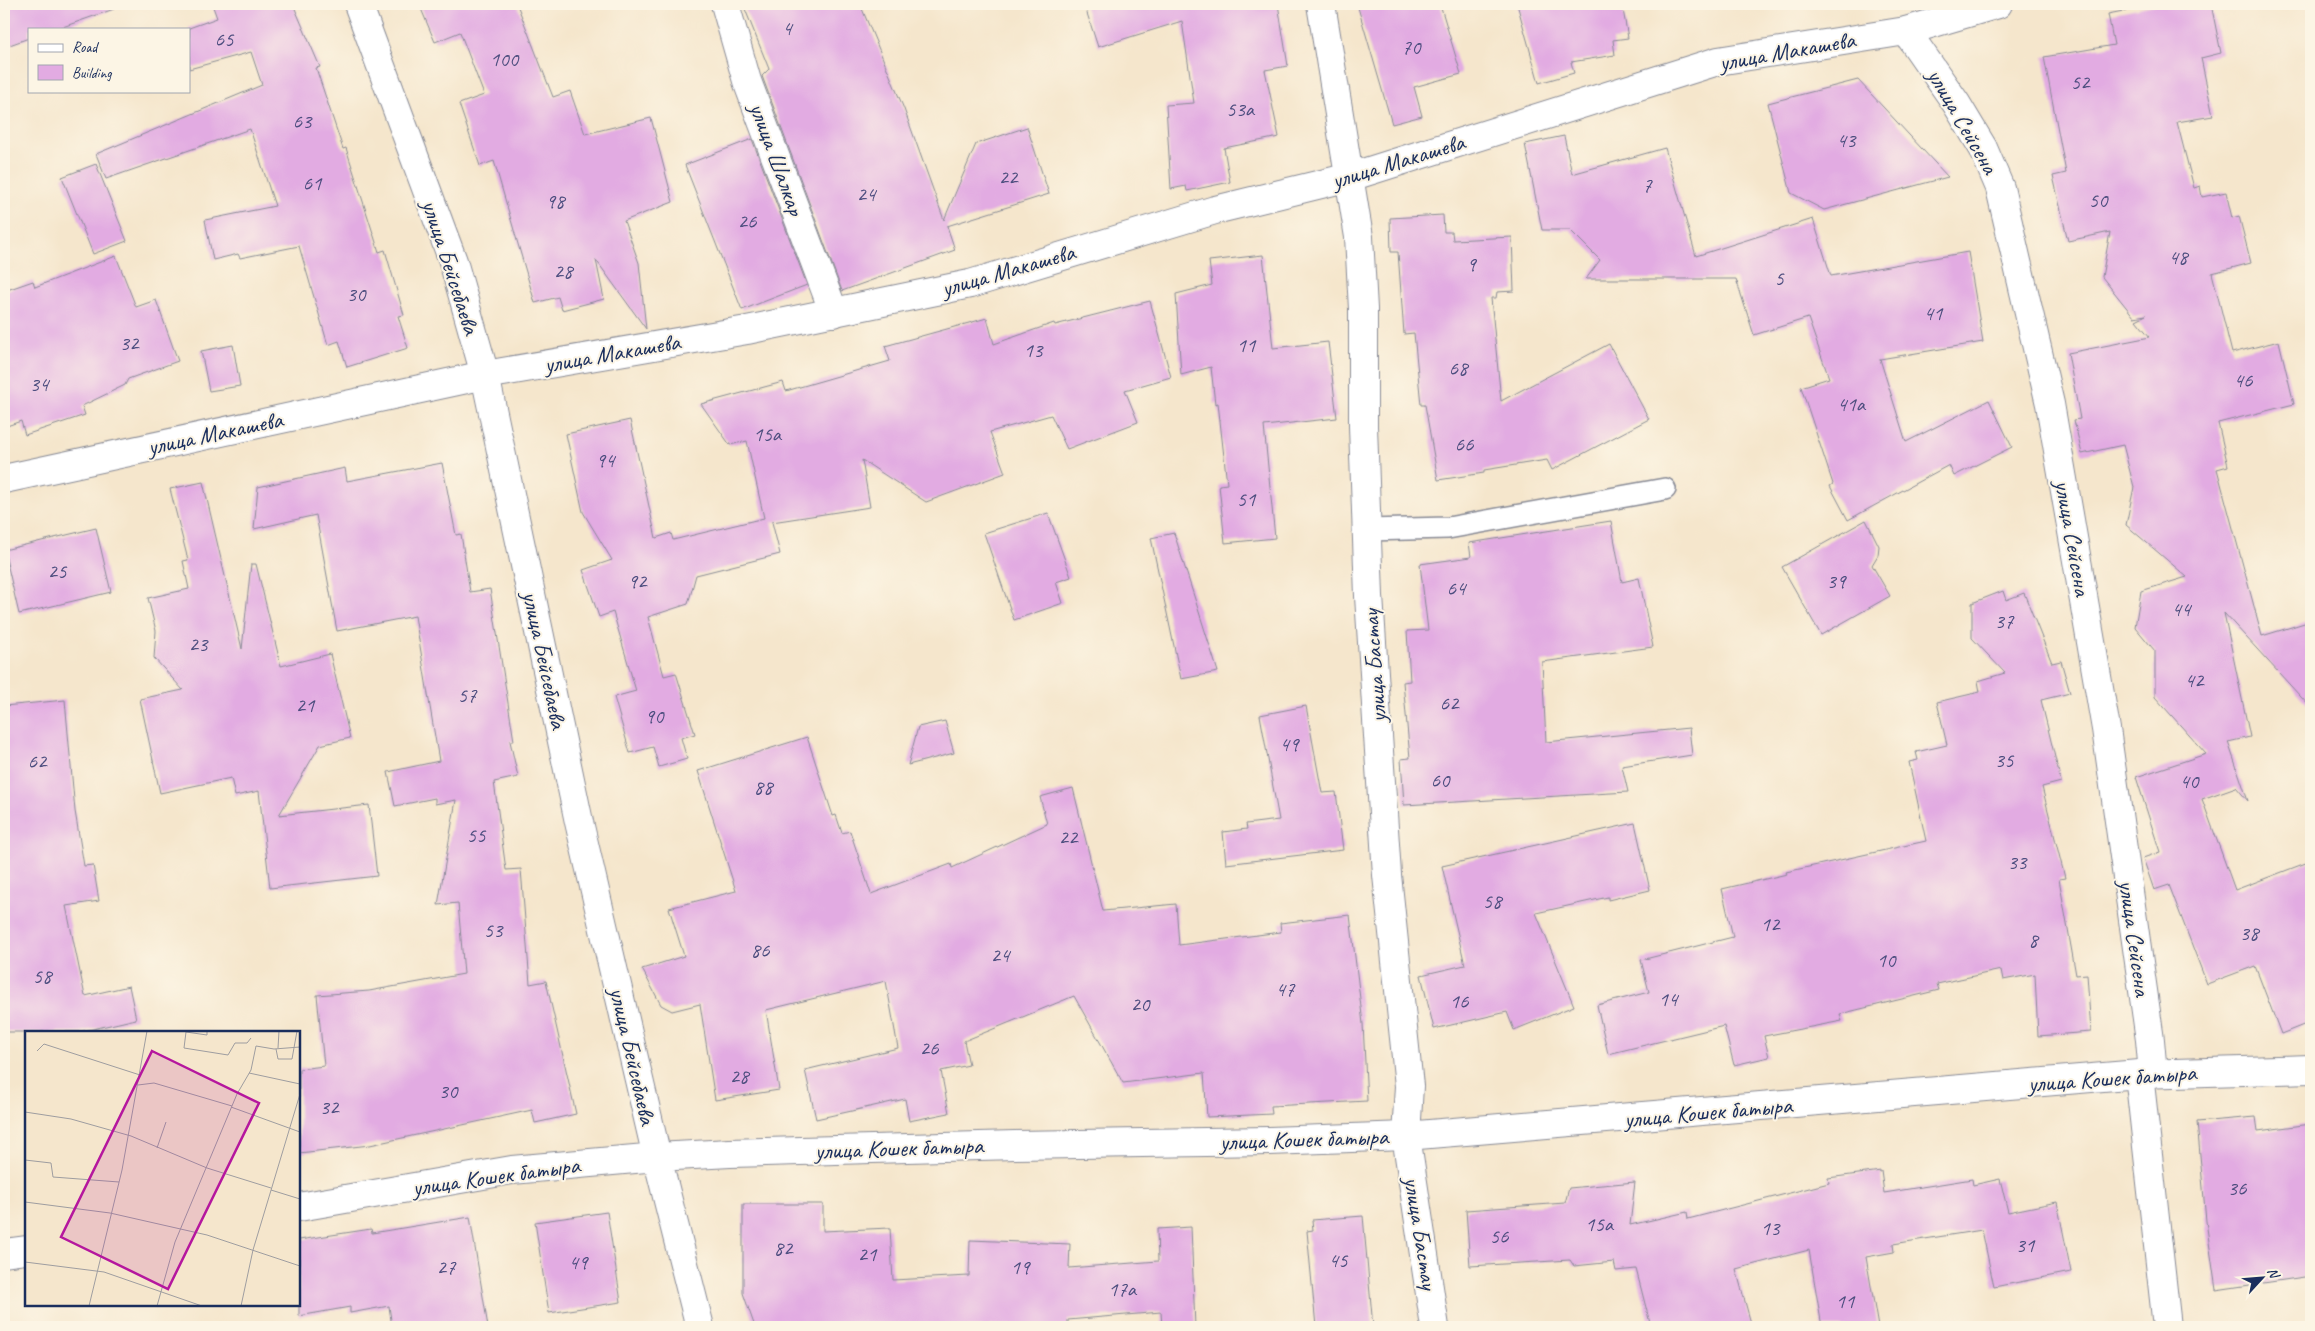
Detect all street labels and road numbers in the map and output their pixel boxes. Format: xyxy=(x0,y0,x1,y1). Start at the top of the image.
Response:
street label: улица Макашева xyxy=(1715,24,1859,78)
street label: улица Сейсена xyxy=(1920,61,2006,180)
street label: улица Шалкар xyxy=(742,97,812,221)
street label: улица Макашева xyxy=(1326,126,1470,196)
street label: улица Бейсебаева xyxy=(414,194,487,340)
street label: улица Макашева xyxy=(936,236,1080,304)
street label: улица Макашева xyxy=(540,326,684,380)
street label: улица Макашева xyxy=(143,404,287,462)
street label: улица Сейсена xyxy=(2048,476,2098,599)
street label: улица Бейсебаева xyxy=(515,586,575,733)
street label: улица Бастау xyxy=(1355,606,1393,726)
street label: улица Сейсена xyxy=(2112,876,2158,999)
street label: улица Бейсебаева xyxy=(602,982,664,1129)
street label: улица Кошек батыра xyxy=(2025,1057,2199,1099)
street label: улица Кошек батыра xyxy=(1621,1090,1795,1134)
street label: улица Кошек батыра xyxy=(1217,1121,1390,1157)
street label: улица Кошек батыра xyxy=(812,1130,985,1166)
street label: улица Кошек батыра xyxy=(408,1149,583,1203)
street label: улица Бастау xyxy=(1397,1173,1445,1293)

